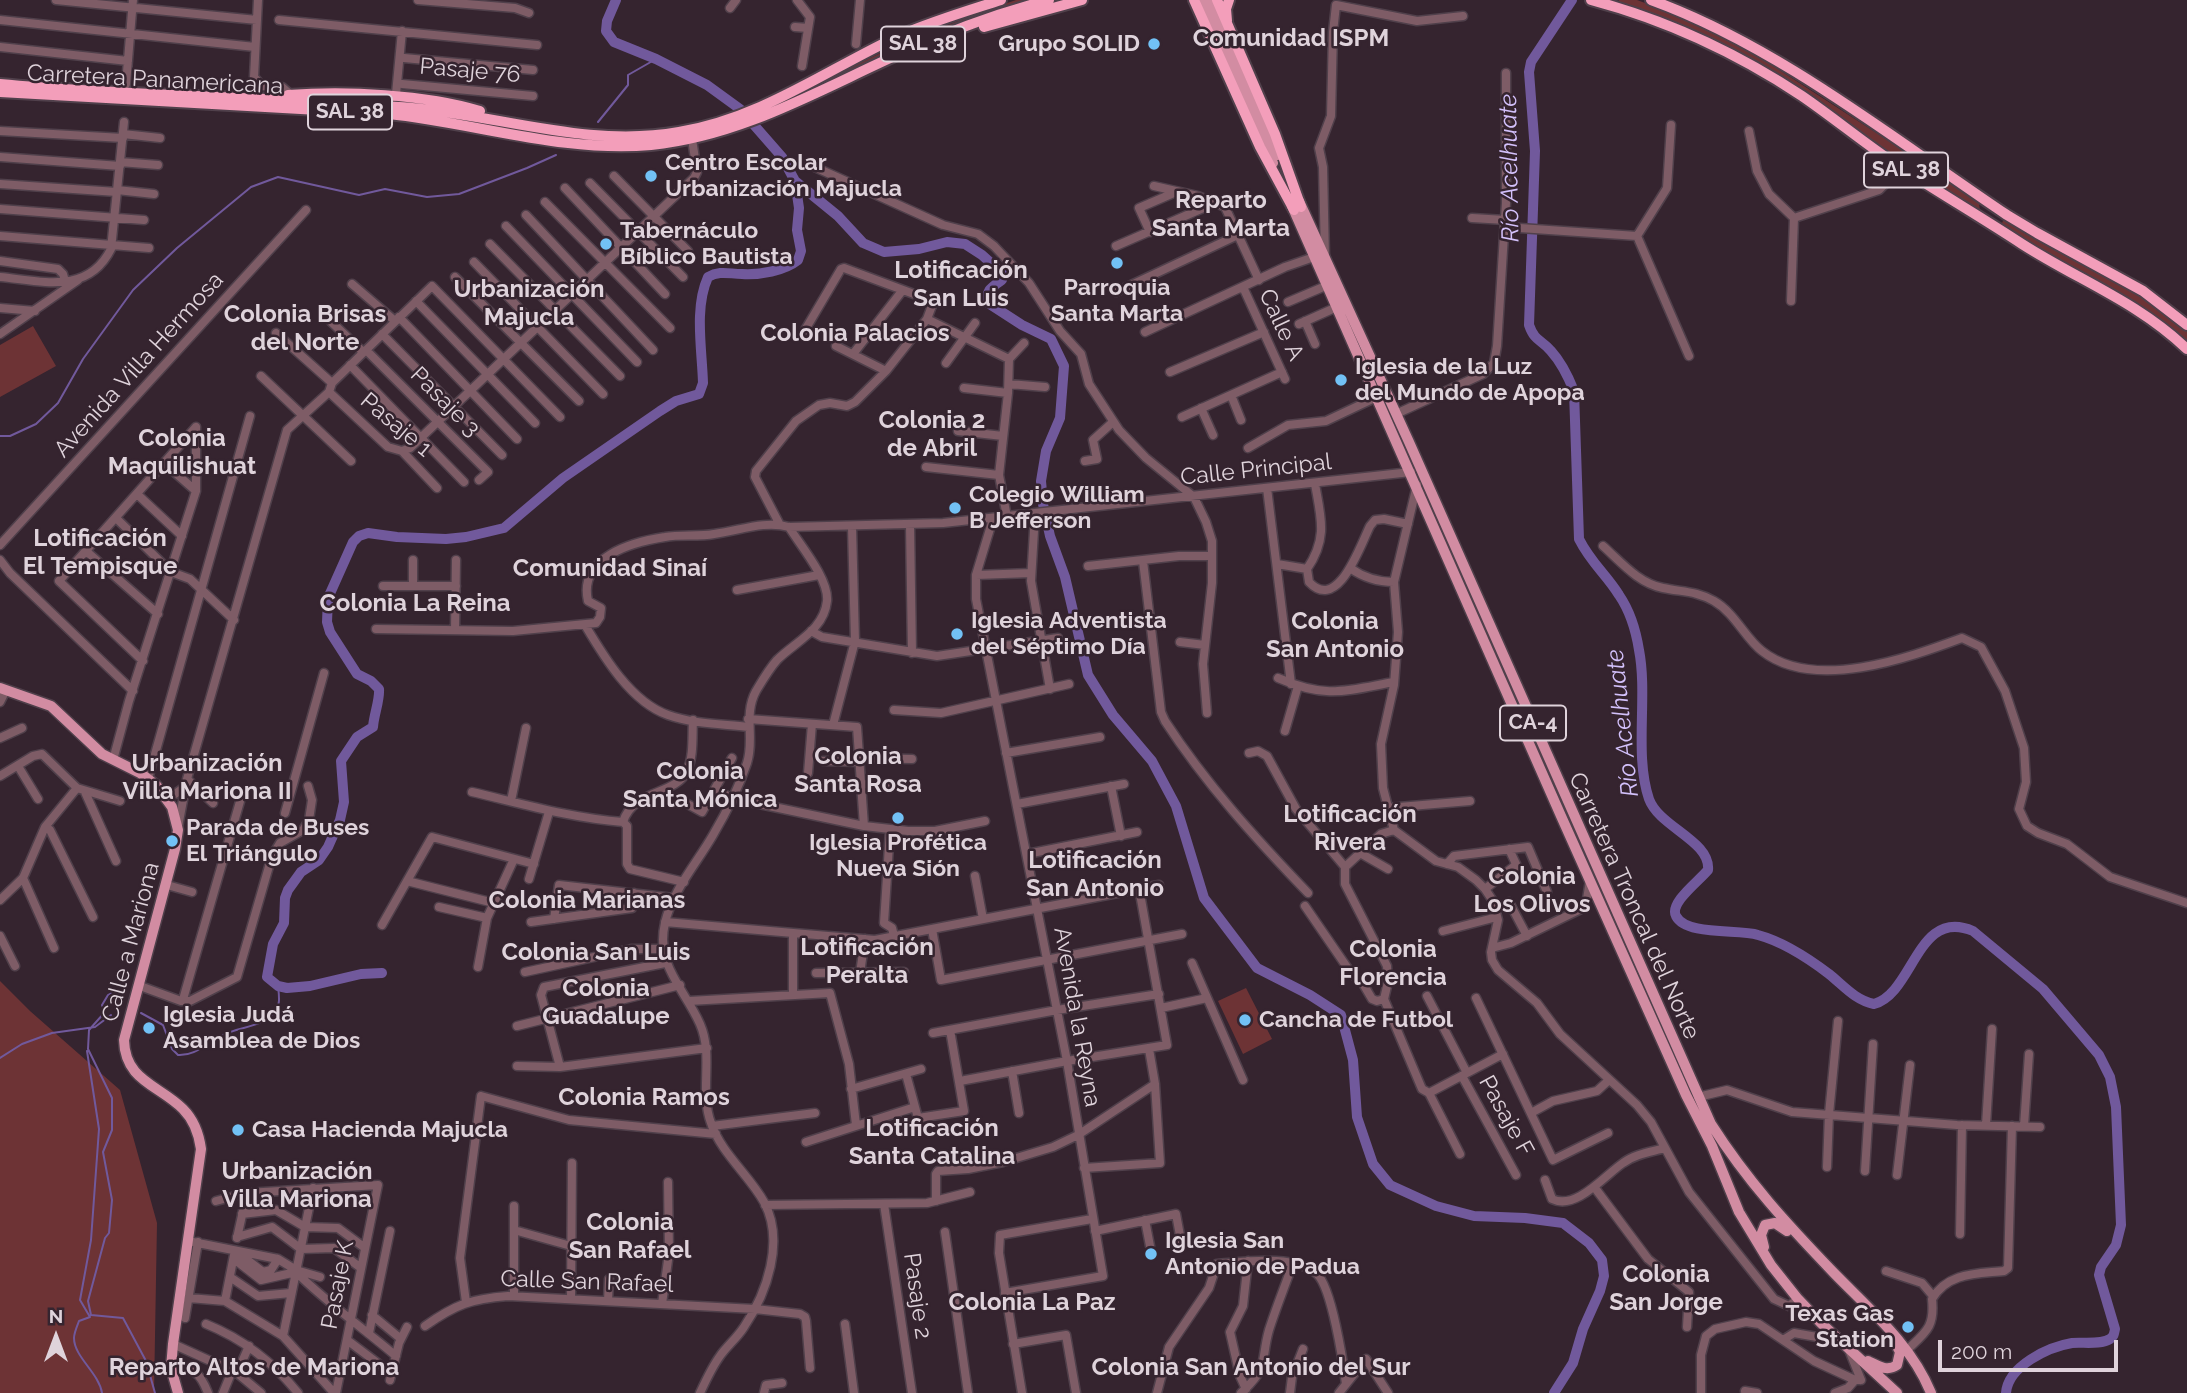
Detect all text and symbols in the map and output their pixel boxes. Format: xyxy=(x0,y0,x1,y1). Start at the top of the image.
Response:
district label: Comunidad ISPM xyxy=(1193,25,1389,53)
road number: SAL 38 xyxy=(881,26,965,61)
place label: Grupo SOLID xyxy=(998,30,1140,58)
marker: Grupo SOLID xyxy=(1146,36,1162,52)
street label: Pasaje 76 xyxy=(418,53,522,89)
street label: Carretera Panamericana xyxy=(26,60,284,100)
road number: SAL 38 xyxy=(308,94,392,130)
water label: Río Acelhuate xyxy=(1494,94,1526,242)
place label: Centro Escolar Urbanización Majucla xyxy=(665,149,902,203)
road number: SAL 38 xyxy=(1864,152,1948,188)
marker: Centro Escolar Urbanización Majucla xyxy=(643,168,659,184)
district label: Reparto Santa Marta xyxy=(1152,187,1290,243)
place label: Tabernáculo Bíblico Bautista xyxy=(620,217,793,271)
marker: Tabernáculo Bíblico Bautista xyxy=(598,236,614,252)
marker: Parroquia Santa Marta xyxy=(1109,255,1125,271)
district label: Lotificación San Luis xyxy=(894,257,1028,313)
street label: Avenida Villa Hermosa xyxy=(49,267,229,463)
place label: Parroquia Santa Marta xyxy=(1051,274,1183,328)
district label: Urbanización Majucla xyxy=(454,276,604,332)
street label: Calle A xyxy=(1252,285,1310,365)
district label: Colonia Brisas del Norte xyxy=(224,301,386,357)
district label: Colonia Palacios xyxy=(760,320,950,348)
place label: Iglesia de la Luz del Mundo de Apopa xyxy=(1355,353,1585,407)
street label: Pasaje 3 xyxy=(404,361,486,443)
marker: Iglesia de la Luz del Mundo de Apopa xyxy=(1333,372,1349,388)
street label: Pasaje 1 xyxy=(355,387,437,463)
district label: Colonia 2 de Abril xyxy=(879,407,985,463)
district label: Colonia Maquilishuat xyxy=(108,425,256,481)
street label: Calle Principal xyxy=(1179,448,1333,492)
place label: Colegio William B Jefferson xyxy=(969,481,1145,535)
marker: Colegio William B Jefferson xyxy=(947,500,963,516)
district label: Lotificación El Tempisque xyxy=(23,525,177,581)
district label: Comunidad Sinaí xyxy=(513,555,707,583)
district label: Colonia La Reina xyxy=(319,590,511,618)
place label: Iglesia Adventista del Séptimo Día xyxy=(971,607,1167,661)
district label: Colonia San Antonio xyxy=(1266,608,1404,664)
marker: Iglesia Adventista del Séptimo Día xyxy=(949,626,965,642)
water label: Río Acelhuate xyxy=(1601,648,1645,798)
road number: CA-4 xyxy=(1500,706,1566,740)
district label: Colonia Santa Rosa xyxy=(794,743,922,799)
district label: Urbanización Villa Mariona II xyxy=(122,750,292,806)
district label: Colonia Santa Mónica xyxy=(623,758,777,814)
street label: Carretera Troncal del Norte xyxy=(1563,768,1705,1044)
district label: Lotificación Rivera xyxy=(1283,801,1417,857)
marker: Iglesia Profética Nueva Sión xyxy=(890,810,906,826)
place label: Parada de Buses El Triángulo xyxy=(186,814,369,868)
place label: Iglesia Profética Nueva Sión xyxy=(809,829,987,883)
marker: Parada de Buses El Triángulo xyxy=(164,833,180,849)
district label: Lotificación San Antonio xyxy=(1026,847,1164,903)
street label: Calle a Mariona xyxy=(96,859,166,1025)
district label: Colonia Los Olivos xyxy=(1473,863,1591,919)
district label: Colonia Marianas xyxy=(489,887,685,915)
street label: Avenida la Reyna xyxy=(1048,925,1106,1109)
district label: Lotificación Peralta xyxy=(800,934,934,990)
district label: Colonia Florencia xyxy=(1339,936,1447,992)
district label: Colonia San Luis xyxy=(502,939,690,967)
district label: Colonia Guadalupe xyxy=(542,975,670,1031)
place label: Iglesia Judá Asamblea de Dios xyxy=(163,1001,360,1055)
place label: Cancha de Futbol xyxy=(1259,1006,1453,1034)
marker: Cancha de Futbol xyxy=(1237,1012,1253,1028)
marker: Iglesia Judá Asamblea de Dios xyxy=(141,1020,157,1036)
street label: Pasaje F xyxy=(1472,1071,1540,1161)
district label: Colonia Ramos xyxy=(558,1084,730,1112)
district label: Lotificación Santa Catalina xyxy=(849,1115,1015,1171)
place label: Casa Hacienda Majucla xyxy=(252,1116,508,1144)
marker: Casa Hacienda Majucla xyxy=(230,1122,246,1138)
district label: Urbanización Villa Mariona xyxy=(222,1158,372,1214)
district label: Colonia San Rafael xyxy=(569,1209,691,1265)
place label: Iglesia San Antonio de Padua xyxy=(1165,1227,1360,1281)
street label: Pasaje K xyxy=(316,1238,360,1332)
marker: Iglesia San Antonio de Padua xyxy=(1143,1246,1159,1262)
street label: Pasaje 2 xyxy=(897,1251,937,1341)
district label: Colonia San Jorge xyxy=(1609,1261,1723,1317)
street label: Calle San Rafael xyxy=(500,1265,674,1299)
district label: Colonia La Paz xyxy=(948,1289,1116,1317)
place label: Texas Gas Station xyxy=(1785,1300,1894,1354)
north arrow xyxy=(21,1302,91,1372)
text: N xyxy=(49,1305,63,1327)
marker: Texas Gas Station xyxy=(1900,1319,1916,1335)
scale bar xyxy=(1942,1326,2122,1370)
text: 200 m xyxy=(1951,1339,2012,1364)
district label: Reparto Altos de Mariona xyxy=(109,1354,399,1382)
district label: Colonia San Antonio del Sur xyxy=(1091,1354,1411,1382)

